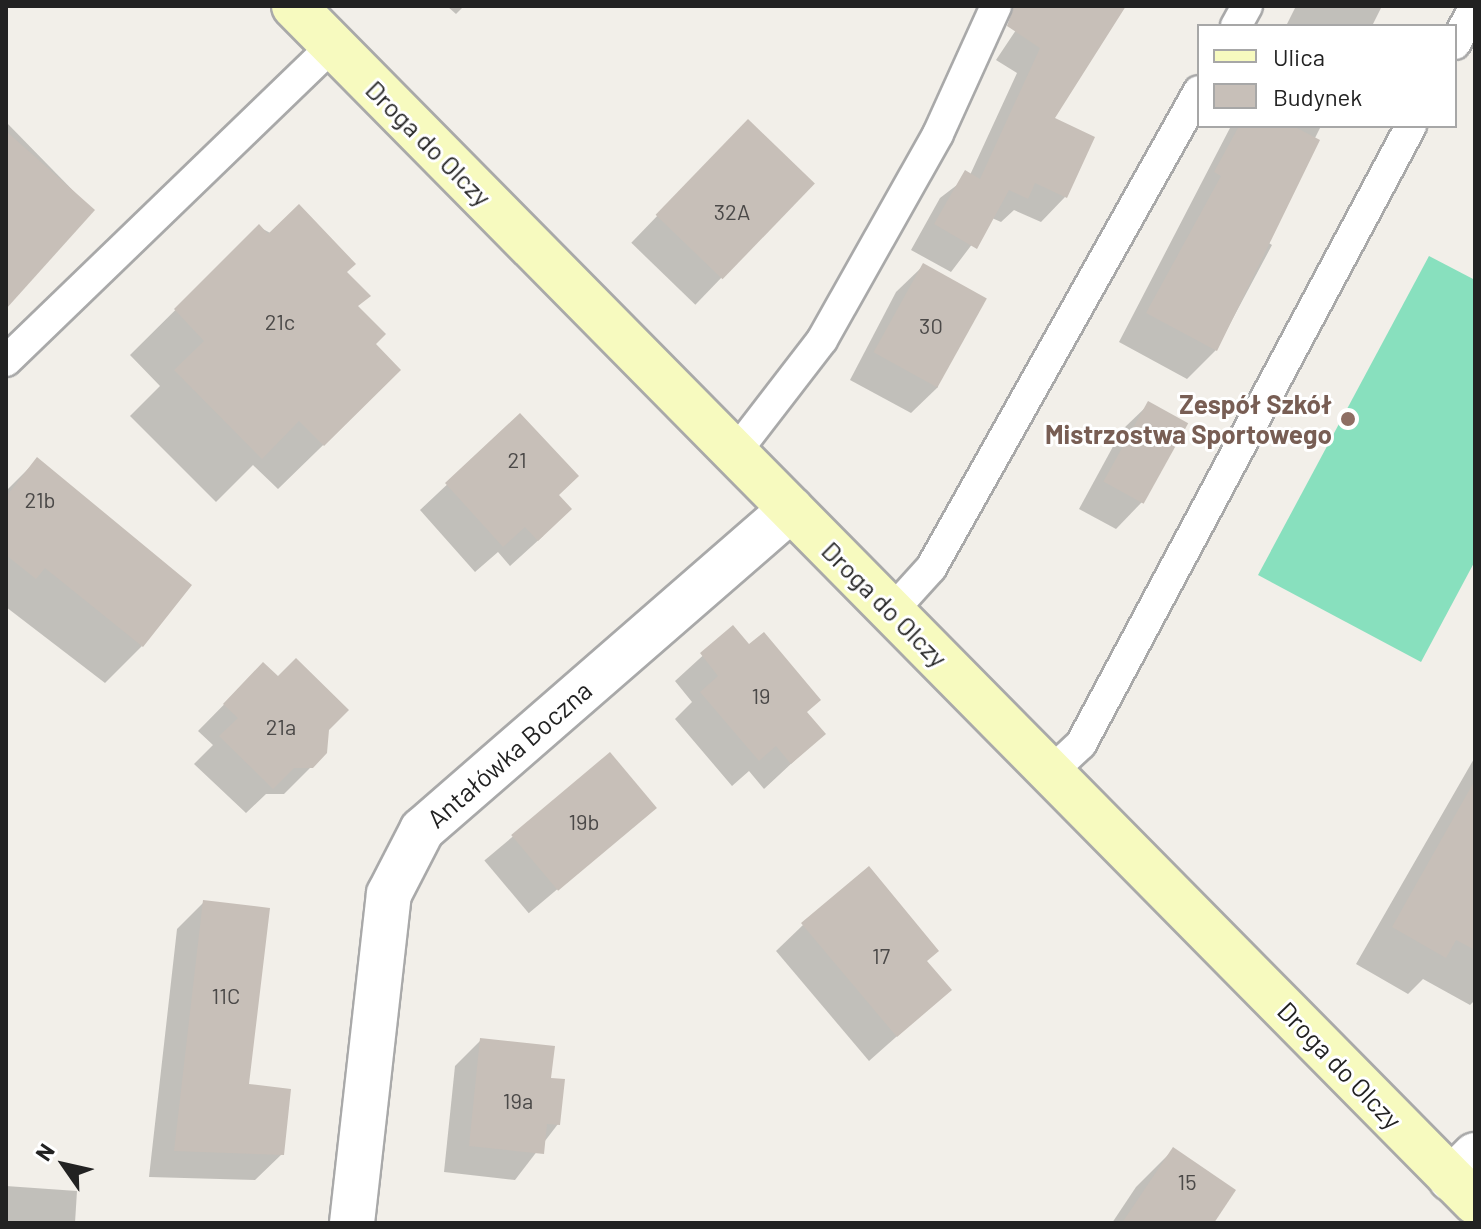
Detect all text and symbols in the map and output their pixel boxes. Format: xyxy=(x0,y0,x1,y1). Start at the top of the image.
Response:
legend xyxy=(1197,24,1457,128)
text: Ulica xyxy=(1273,42,1325,71)
street label: Droga do Olczy xyxy=(360,74,498,212)
text: Budynek xyxy=(1273,82,1362,111)
house number: 32A xyxy=(714,199,750,225)
house number: 21c xyxy=(265,309,295,335)
house number: 30 xyxy=(919,313,943,339)
place label: Zespół Szkół Mistrzostwa Sportowego xyxy=(1045,388,1332,450)
marker: Zespół Szkół Mistrzostwa Sportowego xyxy=(1339,410,1357,428)
house number: 21 xyxy=(507,447,527,473)
house number: 21b xyxy=(24,487,56,513)
street label: Droga do Olczy xyxy=(816,535,954,673)
street label: Antałówka Boczna xyxy=(420,674,598,834)
house number: 19 xyxy=(751,683,771,709)
house number: 21a xyxy=(266,714,296,740)
house number: 19b xyxy=(568,809,600,835)
house number: 17 xyxy=(872,943,890,969)
house number: 11C xyxy=(212,983,240,1009)
street label: Droga do Olczy xyxy=(1272,995,1408,1135)
house number: 19a xyxy=(503,1088,533,1114)
north arrow xyxy=(24,1125,104,1205)
text: N xyxy=(29,1138,59,1165)
house number: 15 xyxy=(1177,1169,1197,1195)

